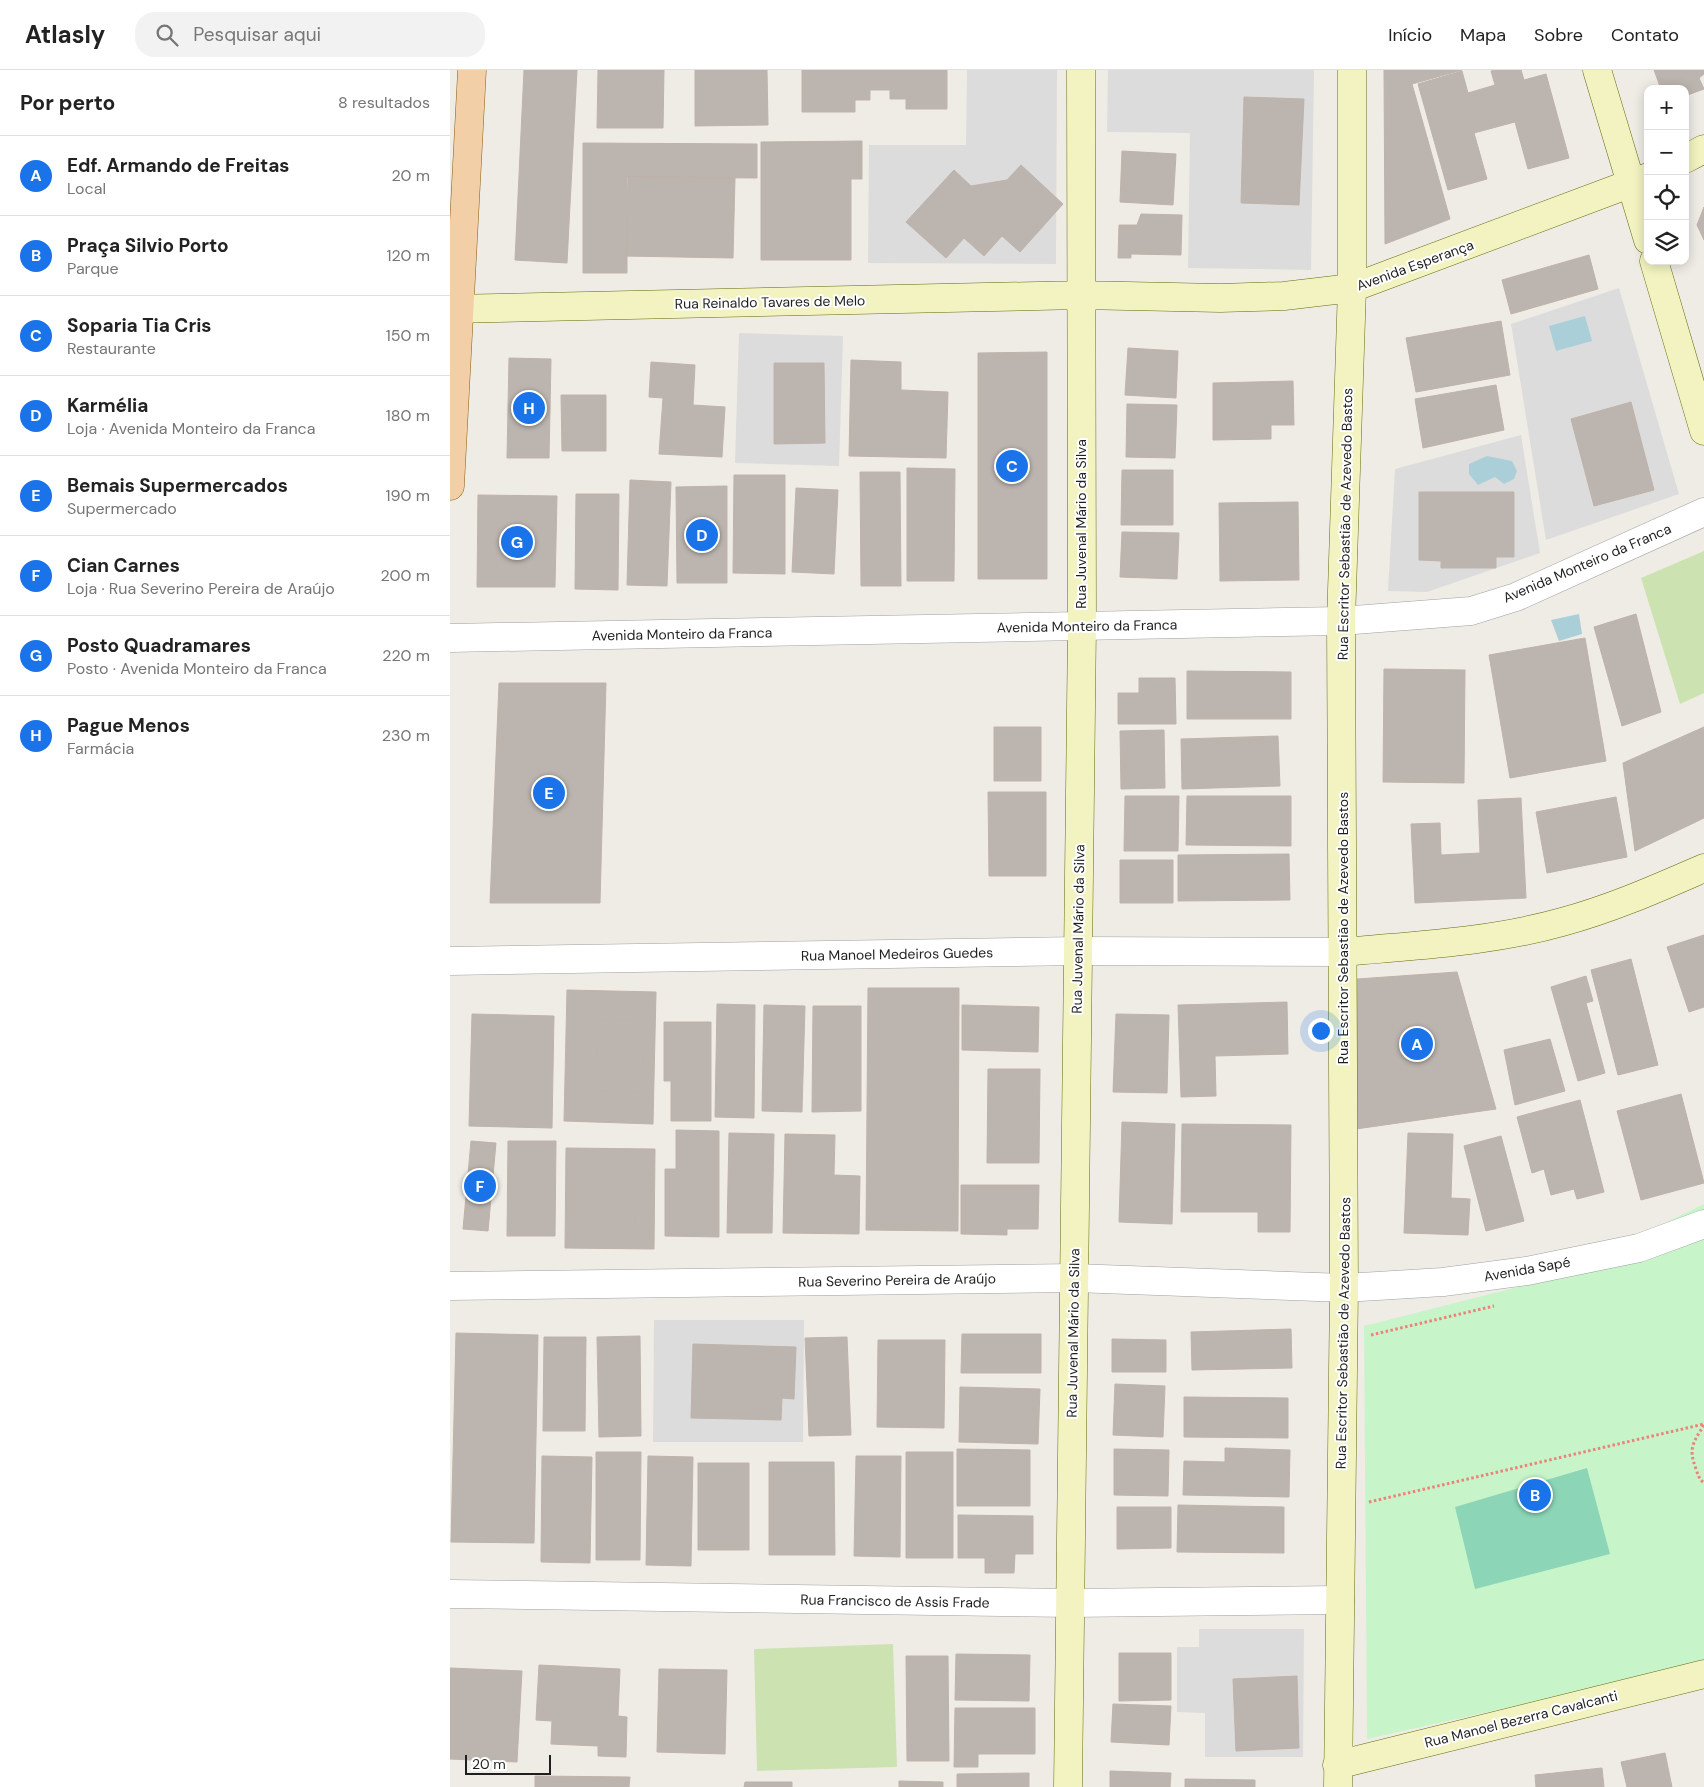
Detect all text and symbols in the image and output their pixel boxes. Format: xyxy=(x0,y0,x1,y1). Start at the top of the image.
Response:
search box xyxy=(135,12,485,57)
text: Atlasly xyxy=(25,19,105,50)
icon: search xyxy=(153,21,181,49)
text: Pesquisar aqui xyxy=(193,22,321,47)
text: Início xyxy=(1388,23,1432,47)
text: Mapa xyxy=(1460,23,1506,47)
text: Sobre xyxy=(1534,23,1583,47)
text: Contato xyxy=(1611,23,1679,47)
map controls xyxy=(1644,85,1689,265)
button: + xyxy=(1644,85,1689,130)
text: Por perto xyxy=(20,89,115,117)
text: 8 resultados xyxy=(338,92,430,113)
button: − xyxy=(1644,130,1689,175)
text: Edf. Armando de Freitas xyxy=(67,153,289,178)
text: A xyxy=(30,165,42,186)
text: 20 m xyxy=(391,165,430,186)
button: locate xyxy=(1644,175,1689,220)
text: Local xyxy=(67,178,106,199)
button: layers xyxy=(1644,220,1689,265)
text: Praça Silvio Porto xyxy=(67,233,229,258)
street label: Avenida Esperança xyxy=(1354,235,1476,295)
text: B xyxy=(31,245,41,266)
text: 120 m xyxy=(386,245,430,266)
text: Parque xyxy=(67,258,119,279)
street label: Rua Reinaldo Tavares de Melo xyxy=(675,291,865,313)
text: Soparia Tia Cris xyxy=(67,313,211,338)
text: C xyxy=(30,325,42,346)
text: 150 m xyxy=(386,325,430,346)
text: Restaurante xyxy=(67,338,156,359)
street label: Rua Escritor Sebastião de Azevedo Bastos xyxy=(1334,388,1356,660)
pin: H xyxy=(513,389,545,427)
text: Karmélia xyxy=(67,393,148,418)
text: D xyxy=(30,405,42,426)
text: 180 m xyxy=(386,405,430,426)
text: Loja · Avenida Monteiro da Franca xyxy=(67,418,315,439)
street label: Rua Juvenal Mário da Silva xyxy=(1072,439,1090,609)
pin: C xyxy=(996,447,1028,485)
text: Bemais Supermercados xyxy=(67,473,288,498)
text: E xyxy=(31,485,41,506)
text: 190 m xyxy=(386,485,430,506)
text: Supermercado xyxy=(67,498,177,519)
pin: D xyxy=(686,516,718,554)
street label: Avenida Monteiro da Franca xyxy=(1500,519,1674,607)
pin: G xyxy=(501,523,533,561)
text: Cian Carnes xyxy=(67,553,180,578)
text: F xyxy=(32,565,40,586)
text: 200 m xyxy=(381,565,430,586)
text: Loja · Rua Severino Pereira de Araújo xyxy=(67,578,335,599)
street label: Avenida Monteiro da Franca xyxy=(996,615,1178,637)
street label: Avenida Monteiro da Franca xyxy=(591,623,773,645)
text: Posto Quadramares xyxy=(67,633,251,658)
text: G xyxy=(30,645,42,666)
text: 220 m xyxy=(382,645,430,666)
text: Posto · Avenida Monteiro da Franca xyxy=(67,658,327,679)
text: Pague Menos xyxy=(67,713,190,738)
text: H xyxy=(30,725,42,746)
text: 230 m xyxy=(382,725,430,746)
text: Farmácia xyxy=(67,738,134,759)
pin: E xyxy=(533,774,565,812)
street label: Rua Escritor Sebastião de Azevedo Bastos xyxy=(1334,792,1352,1064)
street label: Rua Juvenal Mário da Silva xyxy=(1068,844,1088,1014)
street label: Rua Manoel Medeiros Guedes xyxy=(801,943,993,965)
your location xyxy=(1308,1018,1334,1044)
pin: A xyxy=(1401,1025,1433,1063)
pin: F xyxy=(464,1167,496,1205)
street label: Rua Escritor Sebastião de Azevedo Bastos xyxy=(1332,1197,1354,1469)
street label: Rua Juvenal Mário da Silva xyxy=(1063,1248,1083,1418)
street label: Avenida Sapé xyxy=(1482,1253,1572,1285)
street label: Rua Severino Pereira de Araújo xyxy=(798,1269,996,1291)
pin: B xyxy=(1519,1476,1551,1514)
street label: Rua Francisco de Assis Frade xyxy=(800,1590,990,1612)
street label: Rua Manoel Bezerra Cavalcanti xyxy=(1423,1686,1619,1752)
scale bar xyxy=(465,1752,551,1775)
text: 20 m xyxy=(472,1755,506,1773)

